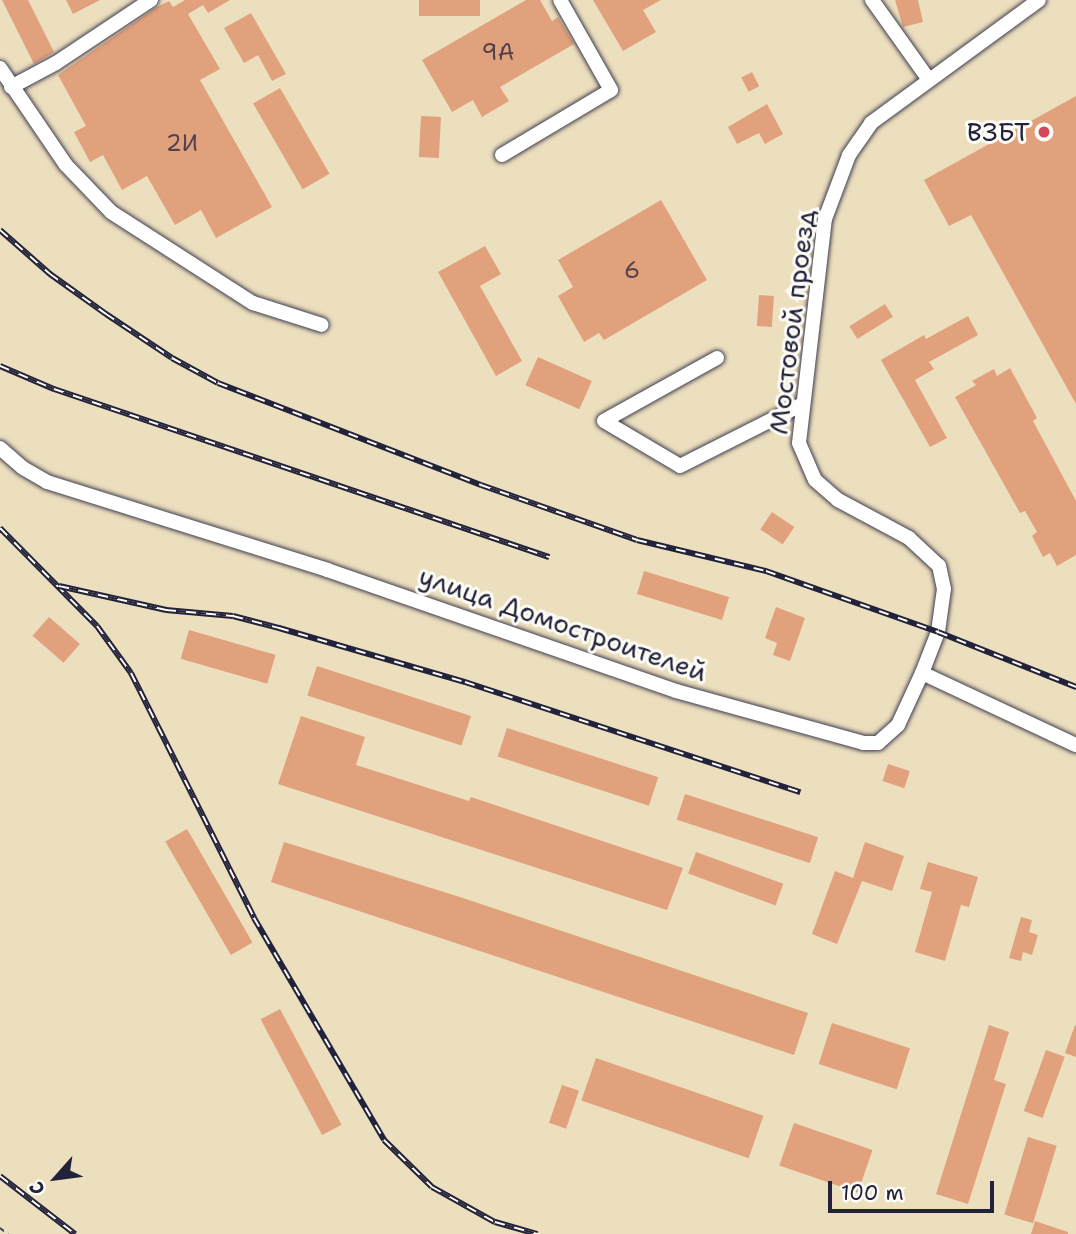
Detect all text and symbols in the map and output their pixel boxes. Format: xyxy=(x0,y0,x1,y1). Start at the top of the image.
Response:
house number: 9А xyxy=(482,38,514,66)
place label: ВЗБТ xyxy=(967,116,1030,148)
marker: ВЗБТ xyxy=(1036,124,1052,140)
house number: 2И xyxy=(166,129,198,157)
street label: Мостовой проезд xyxy=(763,208,821,436)
house number: 6 xyxy=(624,256,640,284)
street label: улица Домостроителей xyxy=(415,560,711,688)
north arrow xyxy=(21,1143,91,1213)
scale bar xyxy=(831,1168,997,1212)
text: С xyxy=(23,1177,51,1199)
text: 100 m xyxy=(841,1179,904,1207)

